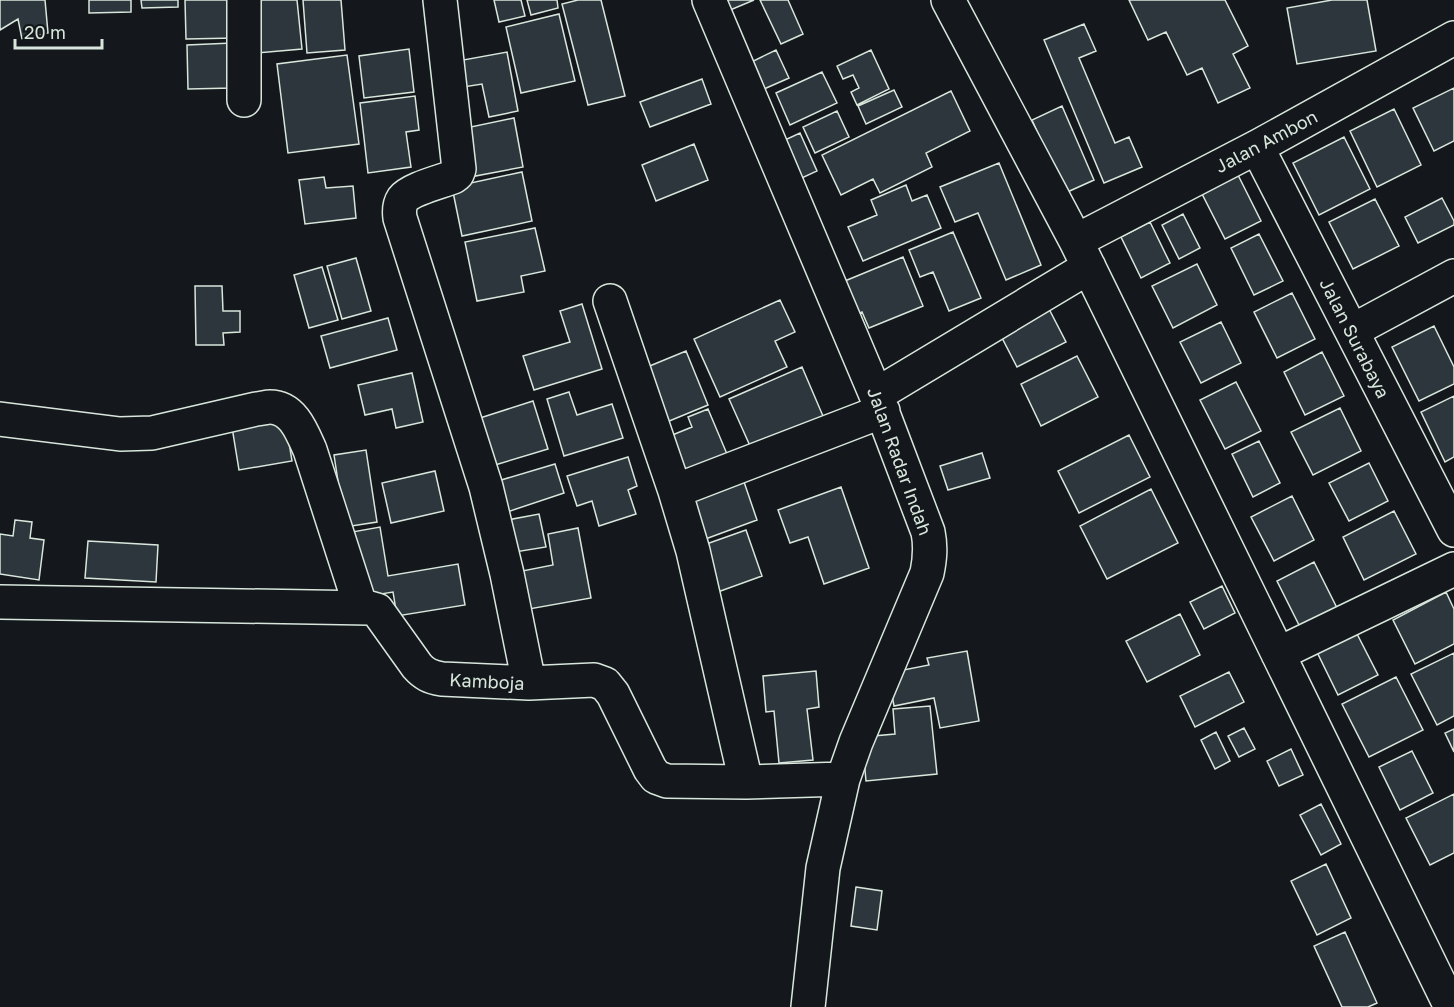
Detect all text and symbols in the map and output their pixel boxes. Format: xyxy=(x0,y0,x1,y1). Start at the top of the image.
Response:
scale bar xyxy=(15,12,102,50)
text: 20 m xyxy=(24,21,66,43)
street label: Jalan Ambon xyxy=(1211,105,1321,177)
street label: Jalan Surabaya xyxy=(1315,274,1395,402)
street label: Jalan Radar Indah xyxy=(863,384,937,538)
street label: Kamboja xyxy=(449,668,525,694)

